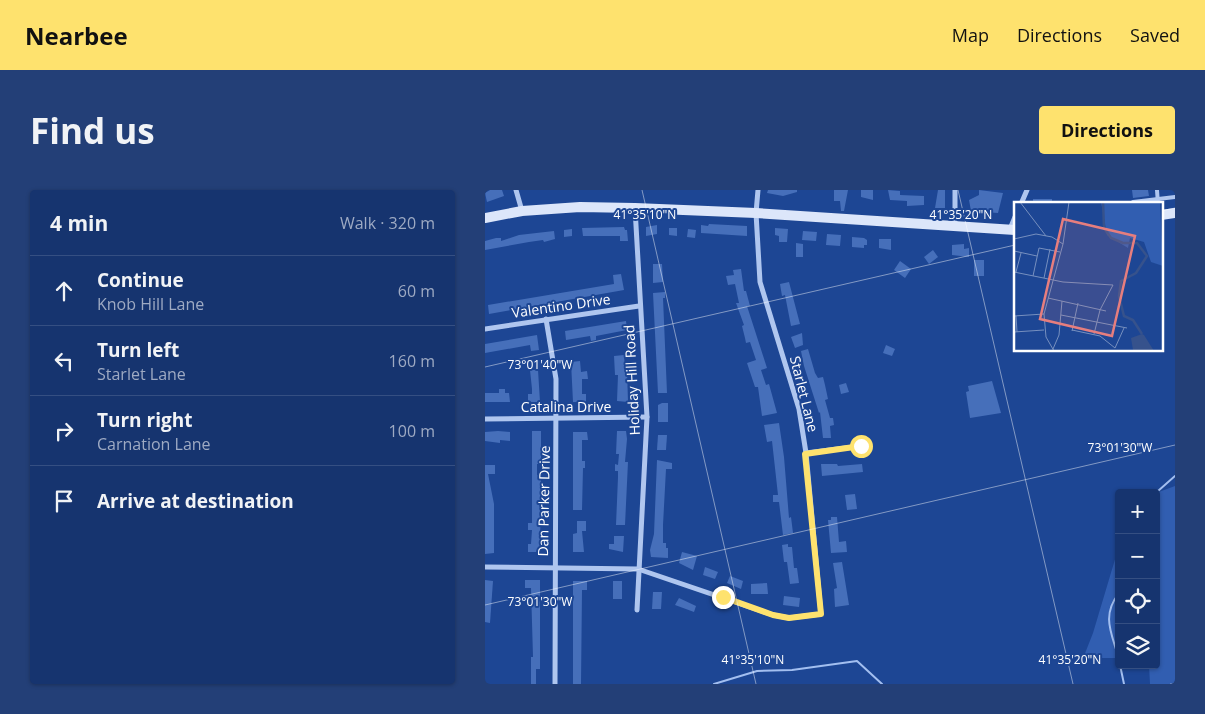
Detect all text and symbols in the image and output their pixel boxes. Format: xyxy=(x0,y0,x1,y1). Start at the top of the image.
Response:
text: Nearbee xyxy=(25,19,128,52)
text: Map xyxy=(952,23,989,47)
text: Directions xyxy=(1017,23,1102,47)
text: Saved xyxy=(1130,23,1180,47)
button: Directions xyxy=(1039,106,1175,154)
text: Find us xyxy=(30,107,155,154)
inset map xyxy=(1014,202,1163,351)
text: 41°35'10"N xyxy=(614,206,676,223)
text: 41°35'20"N xyxy=(930,206,992,223)
text: 4 min xyxy=(50,209,108,237)
text: Walk · 320 m xyxy=(340,212,435,234)
text: Continue xyxy=(97,267,184,293)
icon: ahead xyxy=(50,277,78,305)
text: 60 m xyxy=(398,280,435,302)
street label: Valentino Drive xyxy=(510,289,612,322)
text: Knob Hill Lane xyxy=(97,293,204,315)
street label: Holiday Hill Road xyxy=(619,324,644,436)
text: Turn left xyxy=(97,337,179,363)
icon: left xyxy=(50,347,78,375)
text: 160 m xyxy=(389,350,435,372)
street label: Starlet Lane xyxy=(786,354,823,434)
text: 73°01'40"W xyxy=(508,356,572,373)
text: Starlet Lane xyxy=(97,363,186,385)
street label: Catalina Drive xyxy=(521,397,611,416)
text: Turn right xyxy=(97,407,192,433)
icon: right xyxy=(50,417,78,445)
text: 100 m xyxy=(389,420,435,442)
text: Carnation Lane xyxy=(97,433,211,455)
route start xyxy=(850,435,873,458)
text: 73°01'30"W xyxy=(1088,439,1152,456)
street label: Dan Parker Drive xyxy=(533,445,554,557)
icon: arrive xyxy=(50,487,78,515)
text: Arrive at destination xyxy=(97,488,294,514)
map controls xyxy=(1115,489,1160,669)
button: + xyxy=(1115,489,1160,534)
button: − xyxy=(1115,534,1160,579)
button: locate xyxy=(1115,579,1160,624)
route end xyxy=(712,586,735,609)
text: 73°01'30"W xyxy=(508,593,572,610)
button: layers xyxy=(1115,624,1160,669)
text: 41°35'10"N xyxy=(722,651,784,668)
text: 41°35'20"N xyxy=(1039,651,1101,668)

